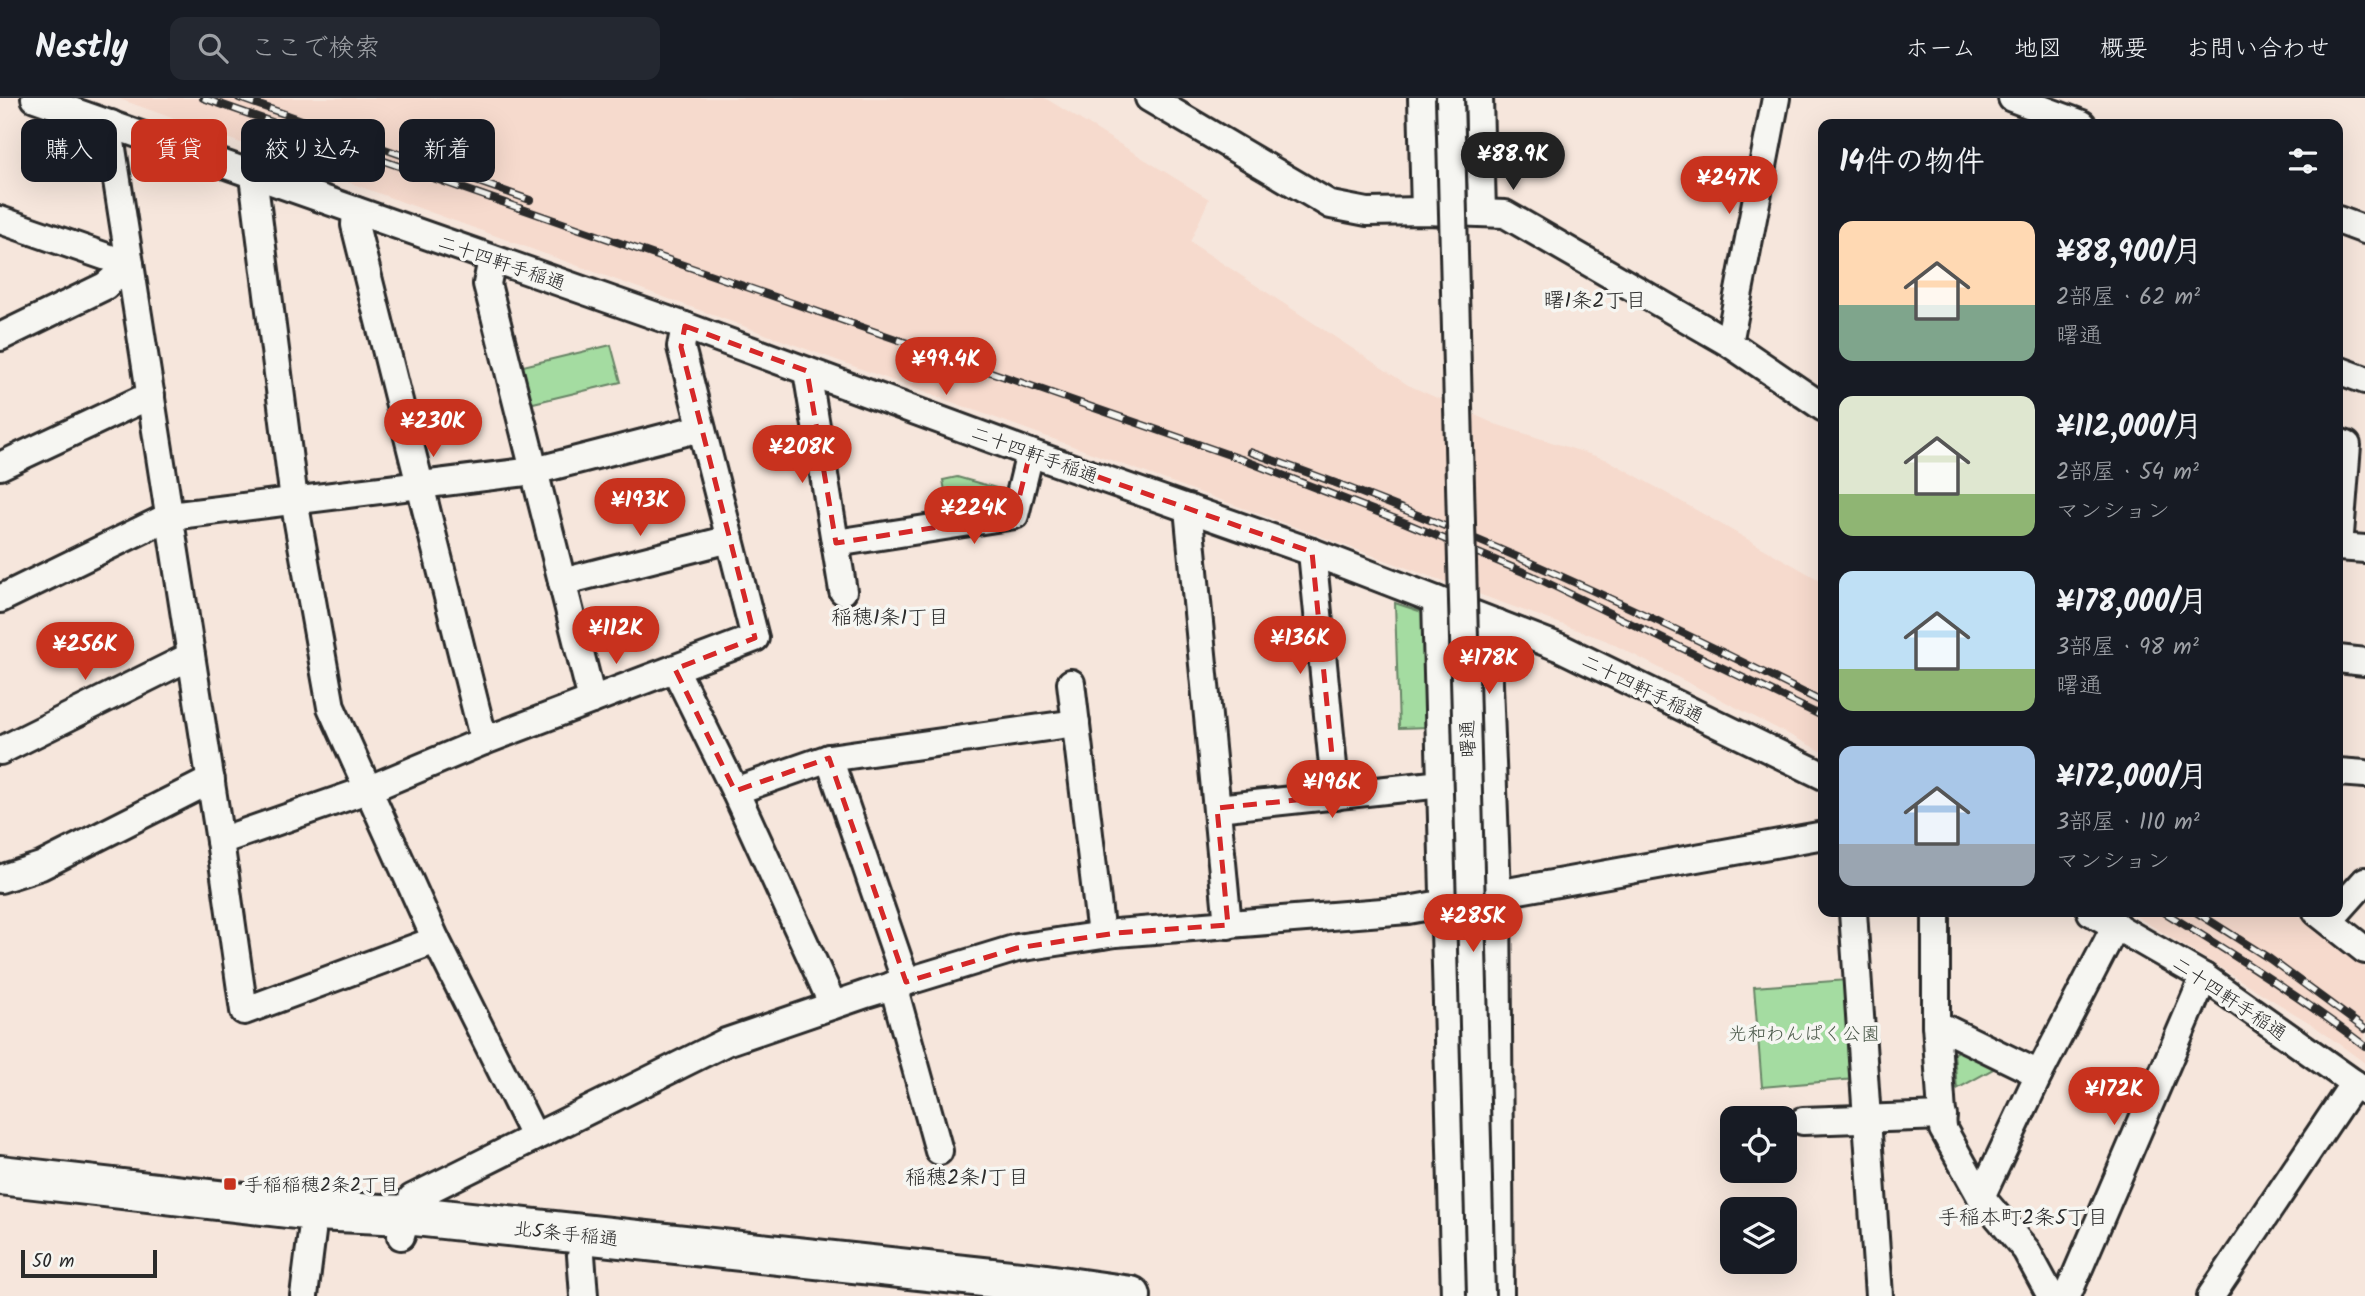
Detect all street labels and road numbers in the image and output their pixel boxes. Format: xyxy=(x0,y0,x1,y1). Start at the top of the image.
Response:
street label: 二十四軒手稲通 xyxy=(434,228,569,300)
street label: 二十四軒手稲通 xyxy=(967,419,1102,493)
street label: 二十四軒手稲通 xyxy=(1576,647,1708,732)
street label: 曙通 xyxy=(1453,719,1485,758)
street label: 二十四軒手稲通 xyxy=(2165,950,2292,1049)
street label: 北5条手稲通 xyxy=(512,1215,620,1255)

